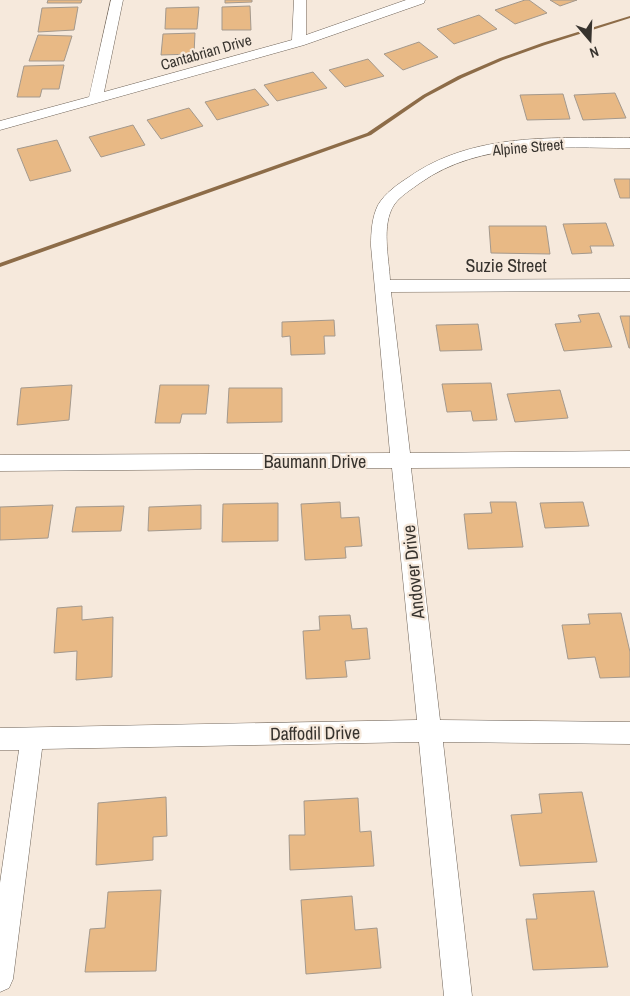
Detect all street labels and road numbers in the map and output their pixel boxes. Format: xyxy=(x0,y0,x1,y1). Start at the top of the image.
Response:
street label: Cantabrian Drive xyxy=(158,29,254,75)
street label: Alpine Street xyxy=(491,133,565,161)
street label: Suzie Street xyxy=(465,253,547,278)
street label: Baumann Drive xyxy=(264,449,366,474)
street label: Andover Drive xyxy=(396,524,430,621)
street label: Daffodil Drive xyxy=(270,720,360,746)

